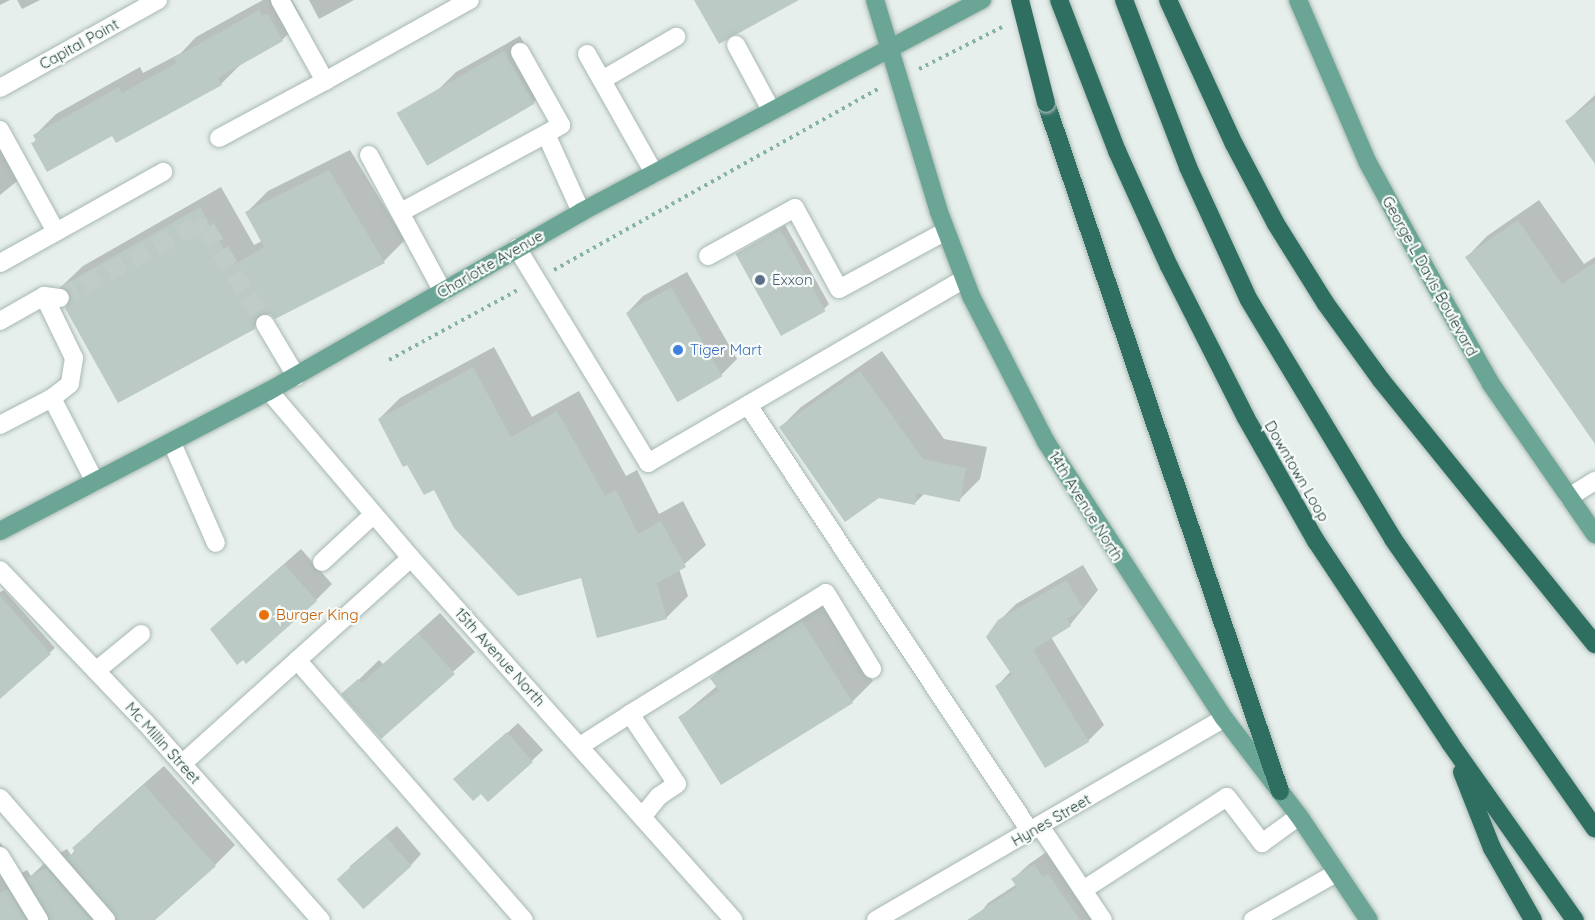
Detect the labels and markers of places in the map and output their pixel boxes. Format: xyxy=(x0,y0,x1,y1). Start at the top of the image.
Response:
place label: Exxon xyxy=(772,271,813,289)
marker: Exxon xyxy=(753,273,767,287)
place label: Tiger Mart xyxy=(690,341,762,359)
marker: Tiger Mart xyxy=(671,343,685,357)
place label: Burger King xyxy=(276,606,359,624)
marker: Burger King xyxy=(257,608,271,622)

